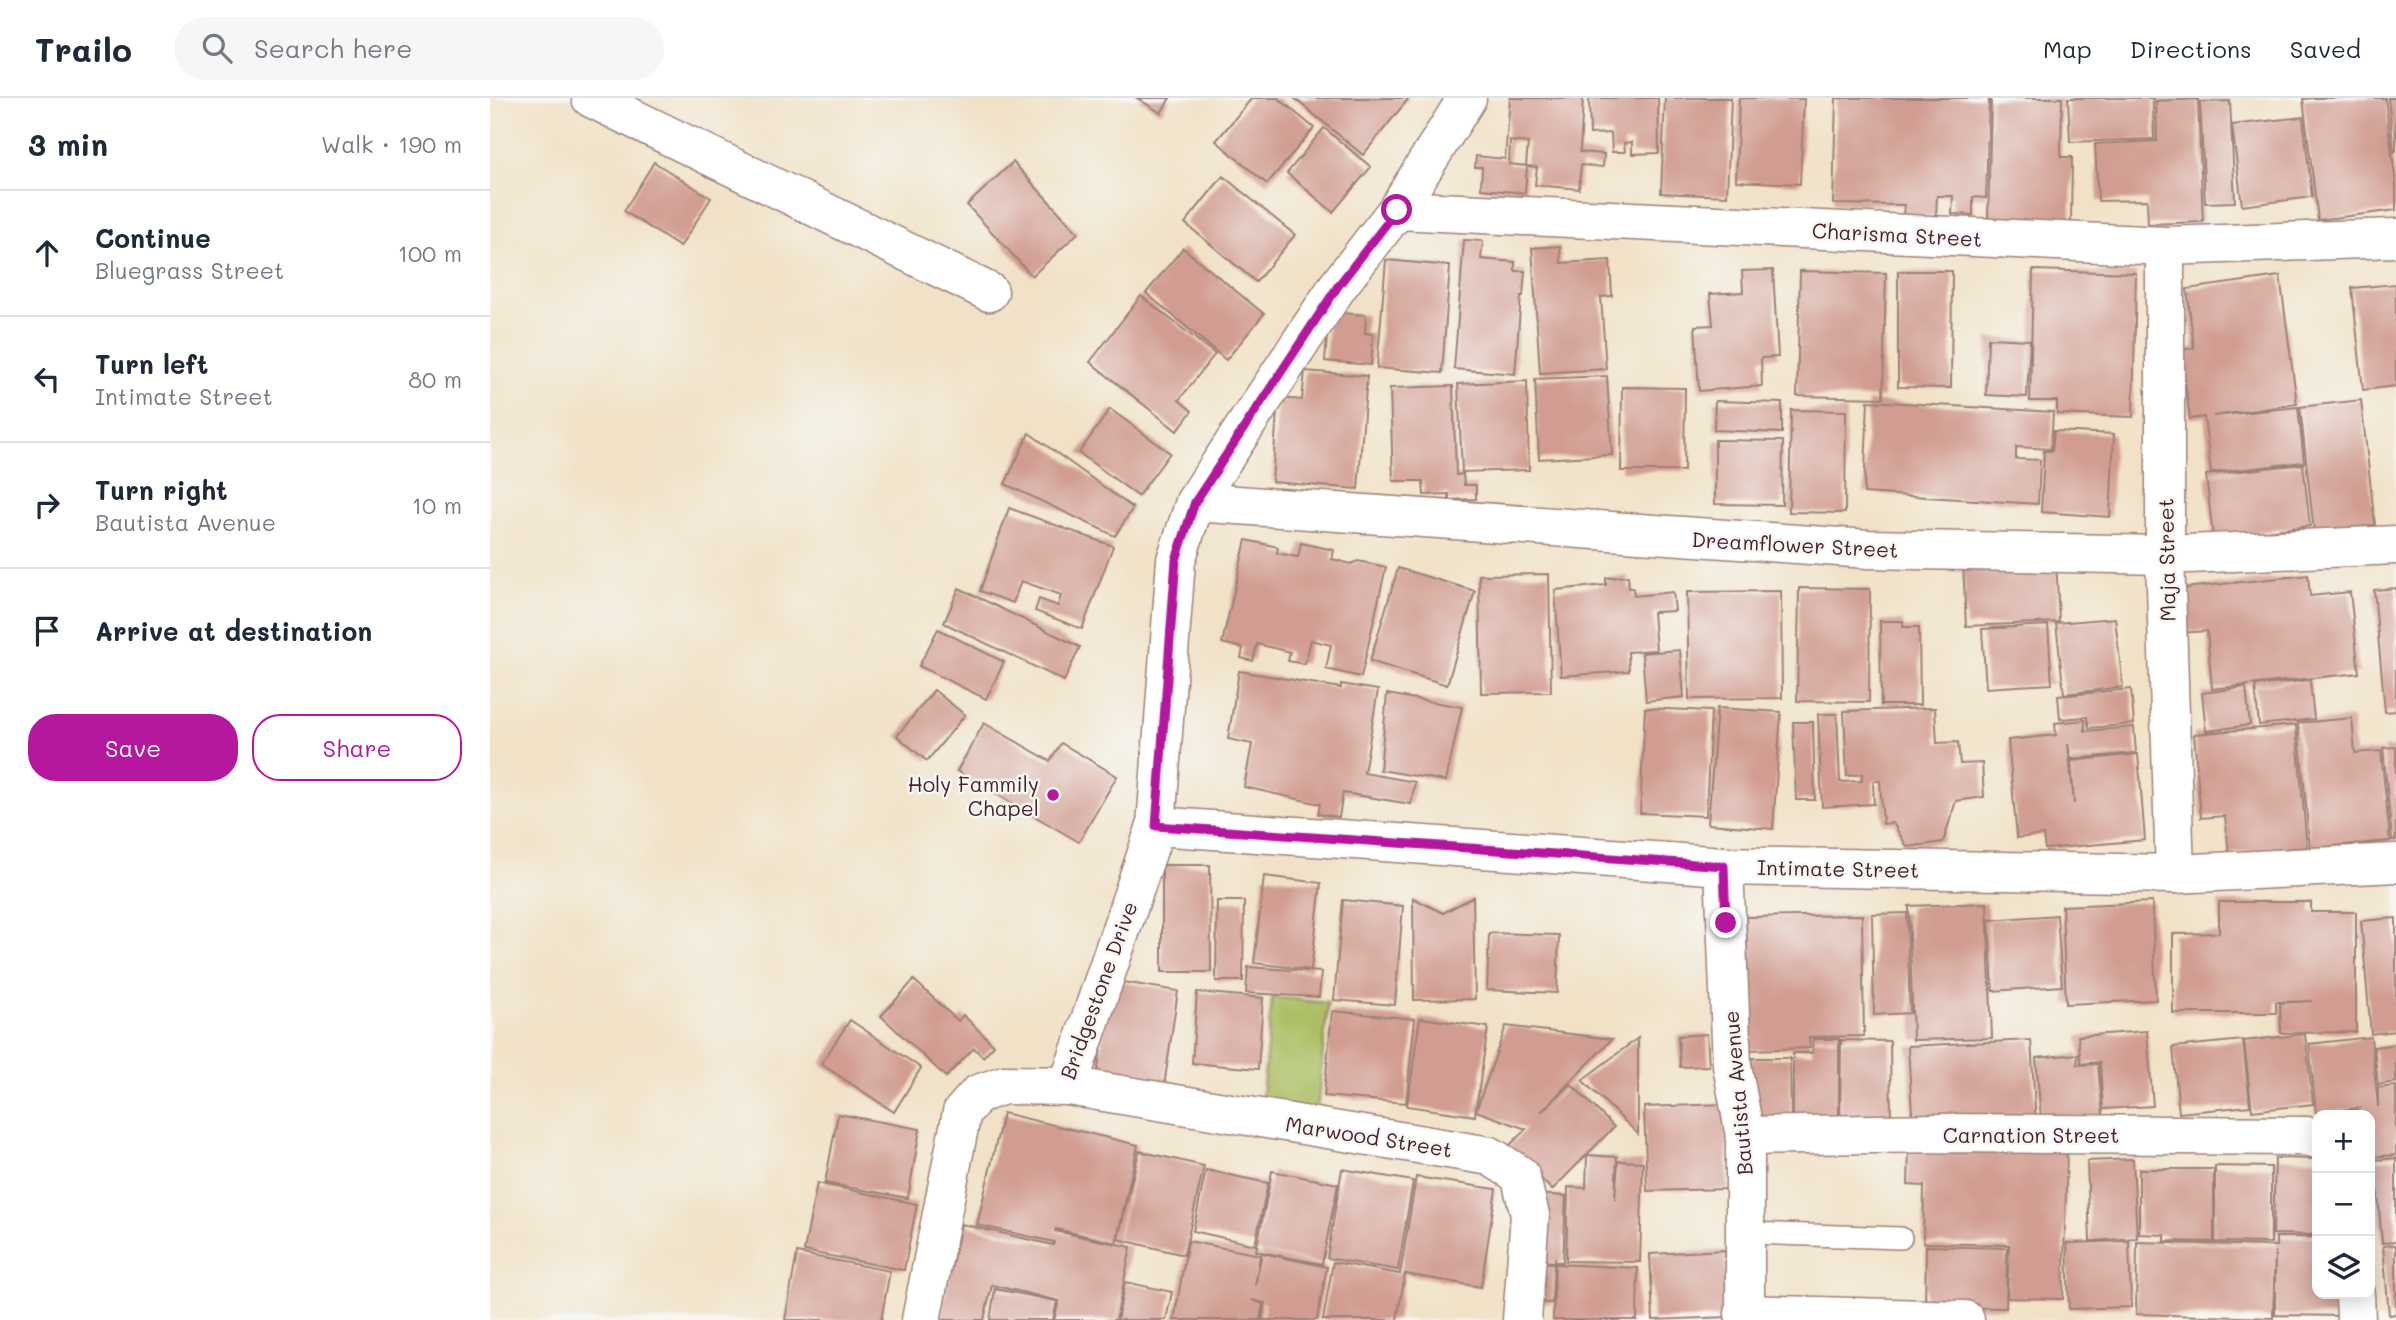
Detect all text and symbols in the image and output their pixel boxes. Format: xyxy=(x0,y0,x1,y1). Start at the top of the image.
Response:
search box xyxy=(174,17,664,80)
text: Trailo xyxy=(35,27,132,70)
icon: search xyxy=(198,29,236,67)
text: Search here xyxy=(254,31,412,65)
text: Map xyxy=(2043,33,2092,64)
text: Directions xyxy=(2130,33,2252,64)
text: Saved xyxy=(2290,33,2361,64)
text: 3 min xyxy=(28,124,108,164)
text: Walk · 190 m xyxy=(321,129,462,159)
route start xyxy=(1381,194,1412,225)
street label: Charisma Street xyxy=(1811,216,1983,252)
text: Continue xyxy=(95,221,211,255)
icon: ahead xyxy=(28,234,66,272)
text: 100 m xyxy=(398,238,462,268)
text: Bluegrass Street xyxy=(95,255,284,285)
text: Turn left xyxy=(95,347,208,381)
icon: left xyxy=(28,360,66,398)
text: 80 m xyxy=(408,364,462,394)
text: Intimate Street xyxy=(95,381,273,411)
text: Turn right xyxy=(95,473,228,507)
icon: right xyxy=(28,486,66,524)
text: 10 m xyxy=(412,490,462,520)
street label: Maja Street xyxy=(2151,498,2181,622)
text: Bautista Avenue xyxy=(95,507,276,537)
street label: Dreamflower Street xyxy=(1691,525,1899,563)
icon: arrive xyxy=(28,612,66,650)
text: Arrive at destination xyxy=(95,614,372,648)
button: Save xyxy=(28,714,238,781)
button: Share xyxy=(252,714,462,781)
place label: Holy Fammily Chapel xyxy=(908,770,1039,821)
marker: Holy Fammily Chapel xyxy=(1045,787,1061,803)
street label: Intimate Street xyxy=(1757,853,1919,883)
street label: Bridgestone Drive xyxy=(1053,897,1143,1083)
route end xyxy=(1710,907,1741,938)
street label: Bautista Avenue xyxy=(1716,1010,1758,1176)
street label: Marwood Street xyxy=(1284,1109,1454,1163)
map controls xyxy=(2312,1110,2375,1299)
button: + xyxy=(2312,1110,2375,1173)
street label: Carnation Street xyxy=(1943,1121,2119,1148)
button: − xyxy=(2312,1173,2375,1236)
button: layers xyxy=(2312,1236,2375,1299)

